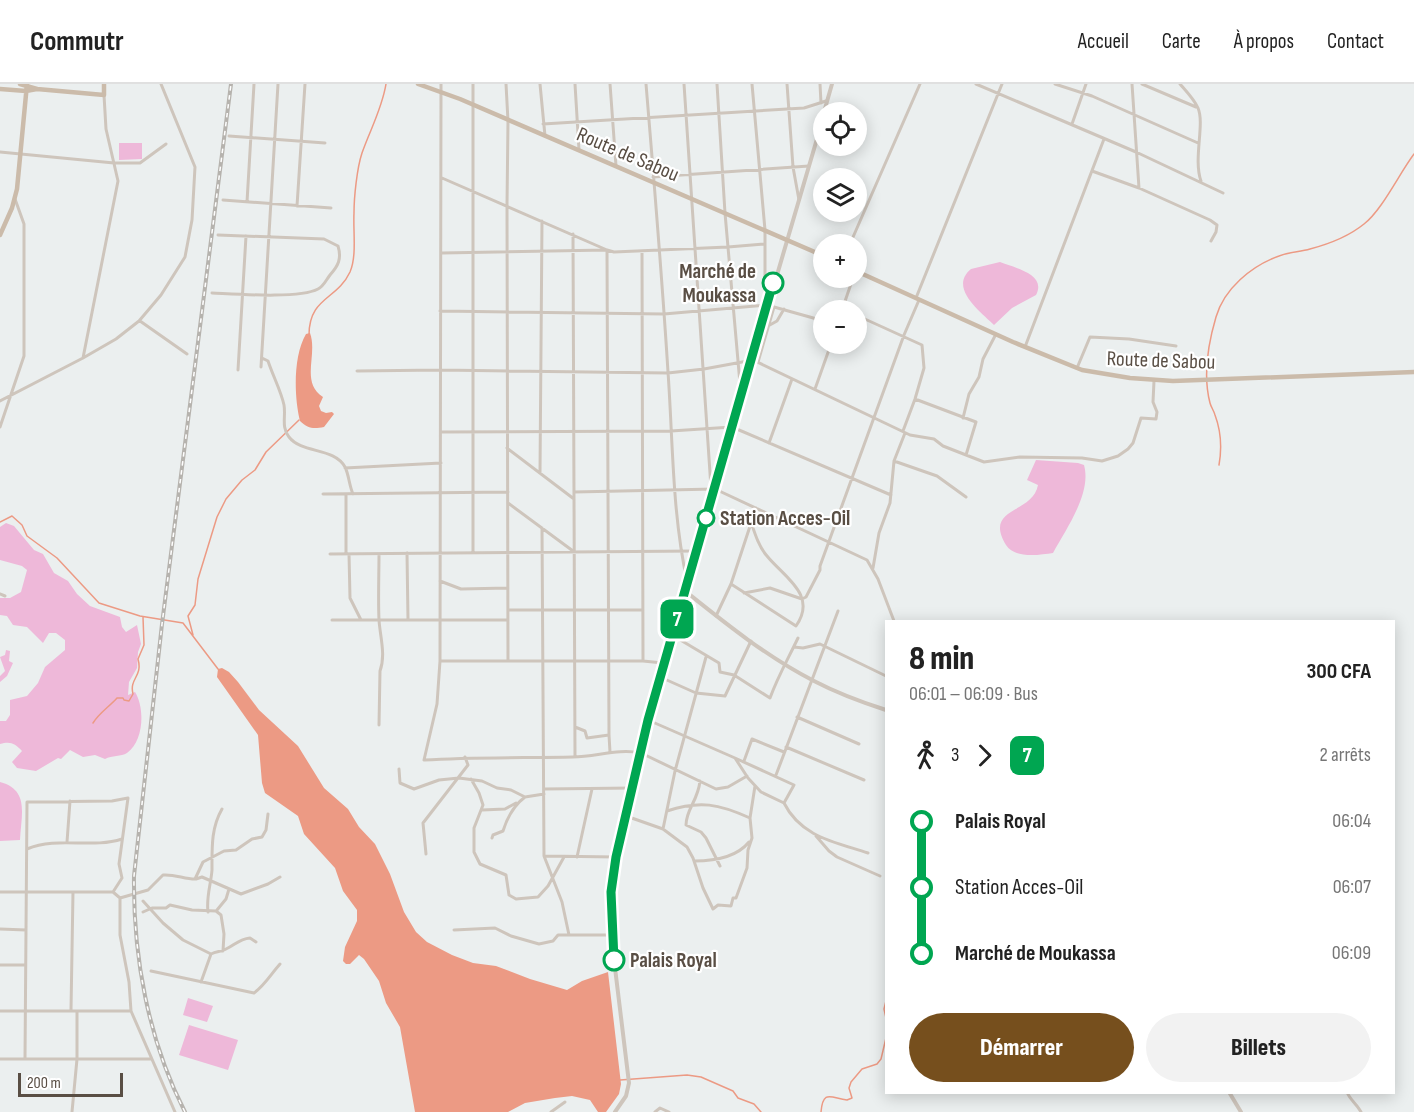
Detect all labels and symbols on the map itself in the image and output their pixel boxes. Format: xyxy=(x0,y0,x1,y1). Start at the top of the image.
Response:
street label: Route de Sabou xyxy=(573,122,683,187)
place label: Marché de Moukassa xyxy=(679,259,756,308)
marker: Marché de Moukassa xyxy=(762,272,784,294)
street label: Route de Sabou xyxy=(1106,346,1216,375)
place label: Station Acces-Oil xyxy=(720,506,850,531)
marker: Station Acces-Oil xyxy=(697,509,715,527)
line badge: 7 xyxy=(658,600,696,638)
place label: Palais Royal xyxy=(630,948,717,973)
marker: Palais Royal xyxy=(603,949,625,971)
scale bar xyxy=(18,1070,123,1098)

